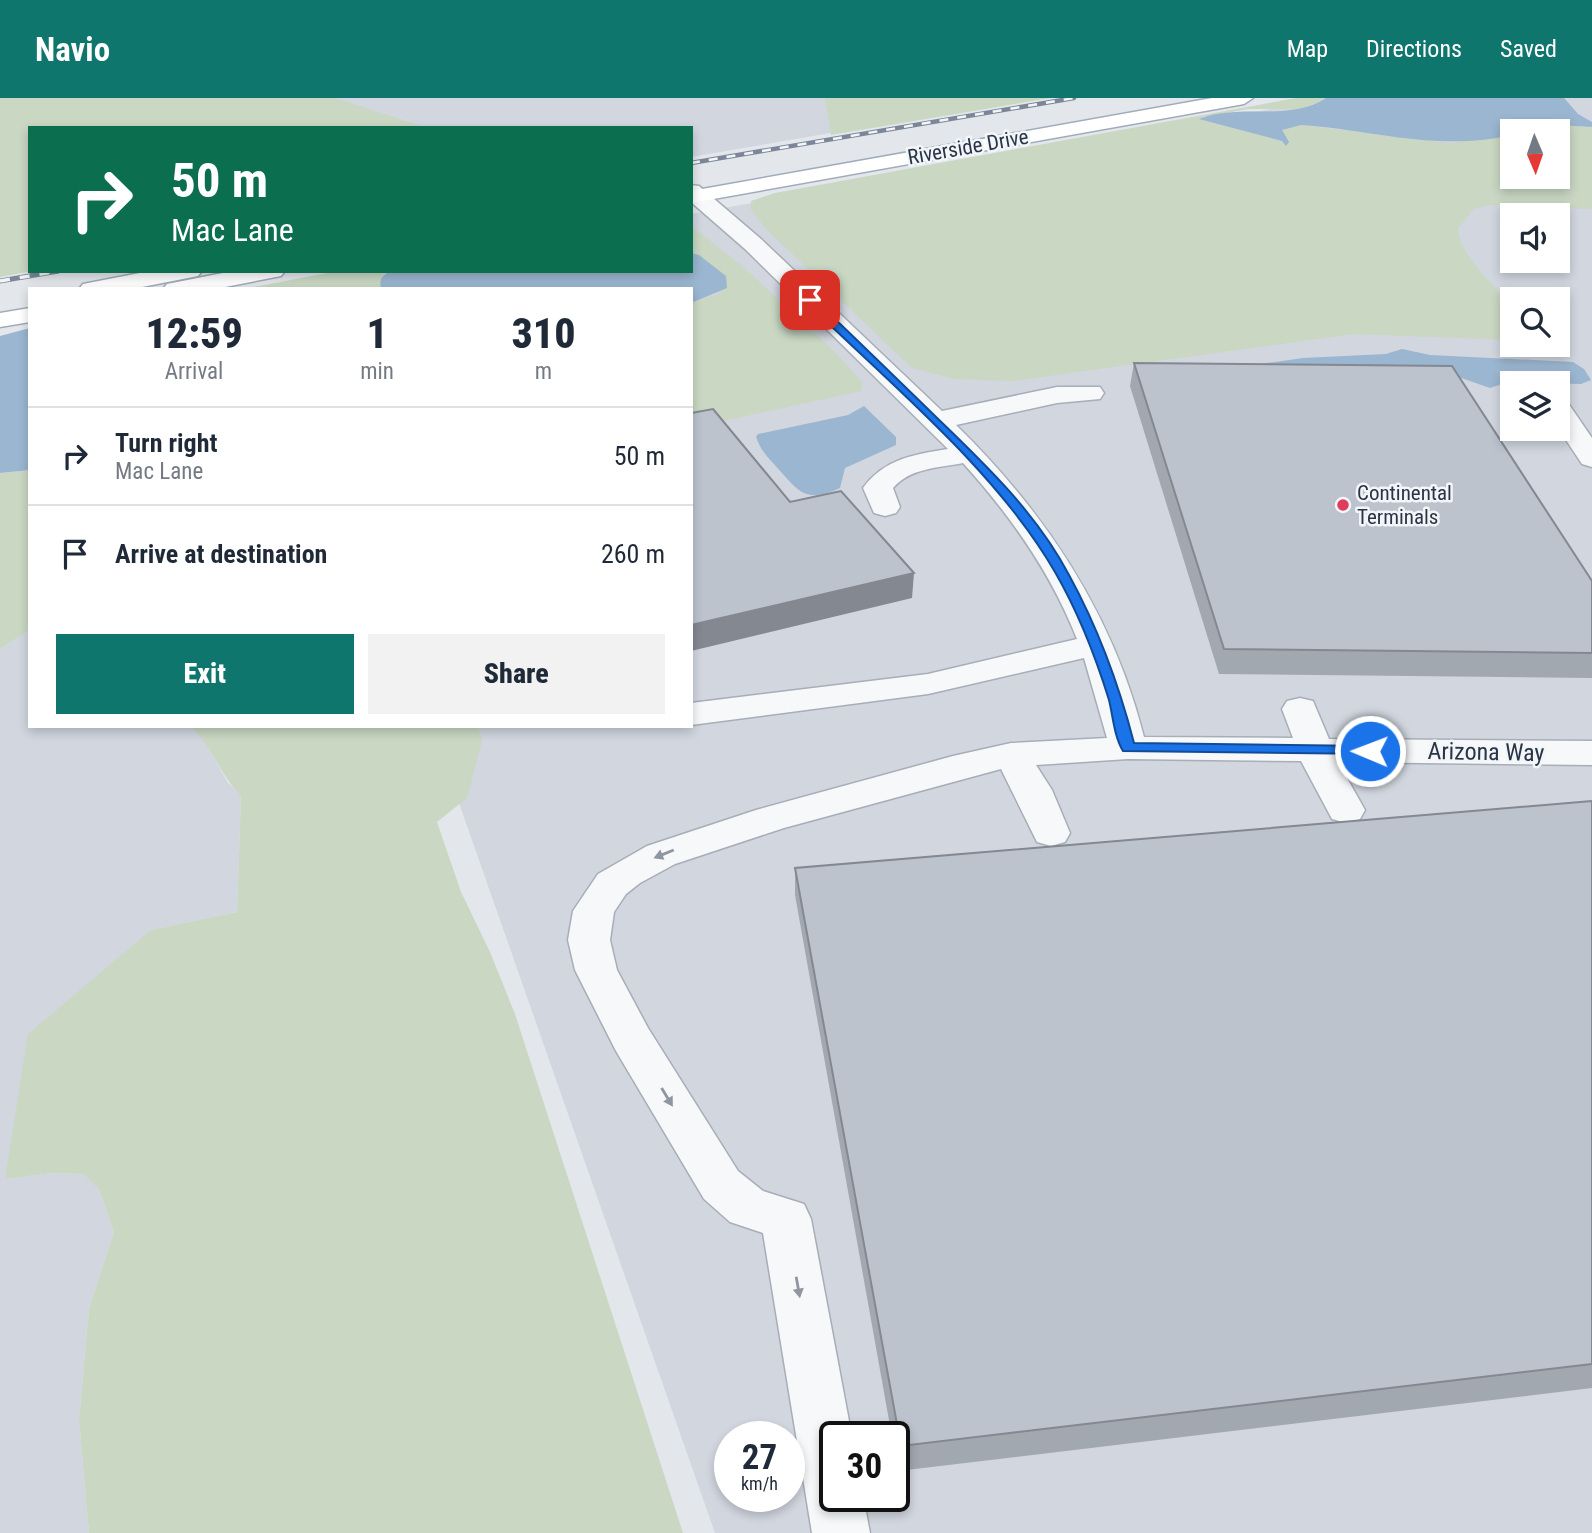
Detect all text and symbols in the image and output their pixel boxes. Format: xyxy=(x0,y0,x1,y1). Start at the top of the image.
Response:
text: Navio xyxy=(35,30,110,69)
text: Map xyxy=(1287,35,1328,63)
text: Directions xyxy=(1366,35,1462,63)
text: Saved xyxy=(1500,35,1557,63)
north arrow xyxy=(1500,119,1570,189)
map controls xyxy=(1500,119,1570,441)
street label: Riverside Drive xyxy=(906,125,1031,169)
text: 50 m xyxy=(171,152,268,209)
icon: right xyxy=(56,154,147,245)
button: sound xyxy=(1500,203,1570,273)
text: Mac Lane xyxy=(171,211,294,249)
pin xyxy=(780,270,840,330)
icon: arrive xyxy=(791,281,829,319)
button: search xyxy=(1500,287,1570,357)
text: 12:59 xyxy=(145,309,243,358)
text: 1 xyxy=(366,309,388,358)
text: 310 xyxy=(511,309,576,358)
text: Arrival xyxy=(165,358,223,385)
text: min xyxy=(360,358,394,385)
text: m xyxy=(535,358,552,385)
button: layers xyxy=(1500,371,1570,441)
text: Turn right xyxy=(115,428,217,458)
icon: right xyxy=(56,437,94,475)
text: 50 m xyxy=(614,441,665,471)
text: Mac Lane xyxy=(115,458,203,485)
place label: Continental Terminals xyxy=(1357,481,1452,529)
marker: Continental Terminals xyxy=(1335,497,1351,513)
icon: arrive xyxy=(56,535,94,573)
text: Arrive at destination xyxy=(115,539,327,569)
text: 260 m xyxy=(601,539,665,569)
button: Exit xyxy=(56,634,354,714)
button: Share xyxy=(368,634,665,714)
position arrow xyxy=(1333,714,1407,788)
street label: Arizona Way xyxy=(1427,737,1545,767)
one-way arrow xyxy=(653,849,674,860)
one-way arrow xyxy=(661,1087,674,1106)
one-way arrow xyxy=(793,1276,804,1298)
speed limit sign: 30 xyxy=(819,1421,910,1512)
text: 27 xyxy=(742,1437,777,1478)
text: km/h xyxy=(741,1473,778,1494)

